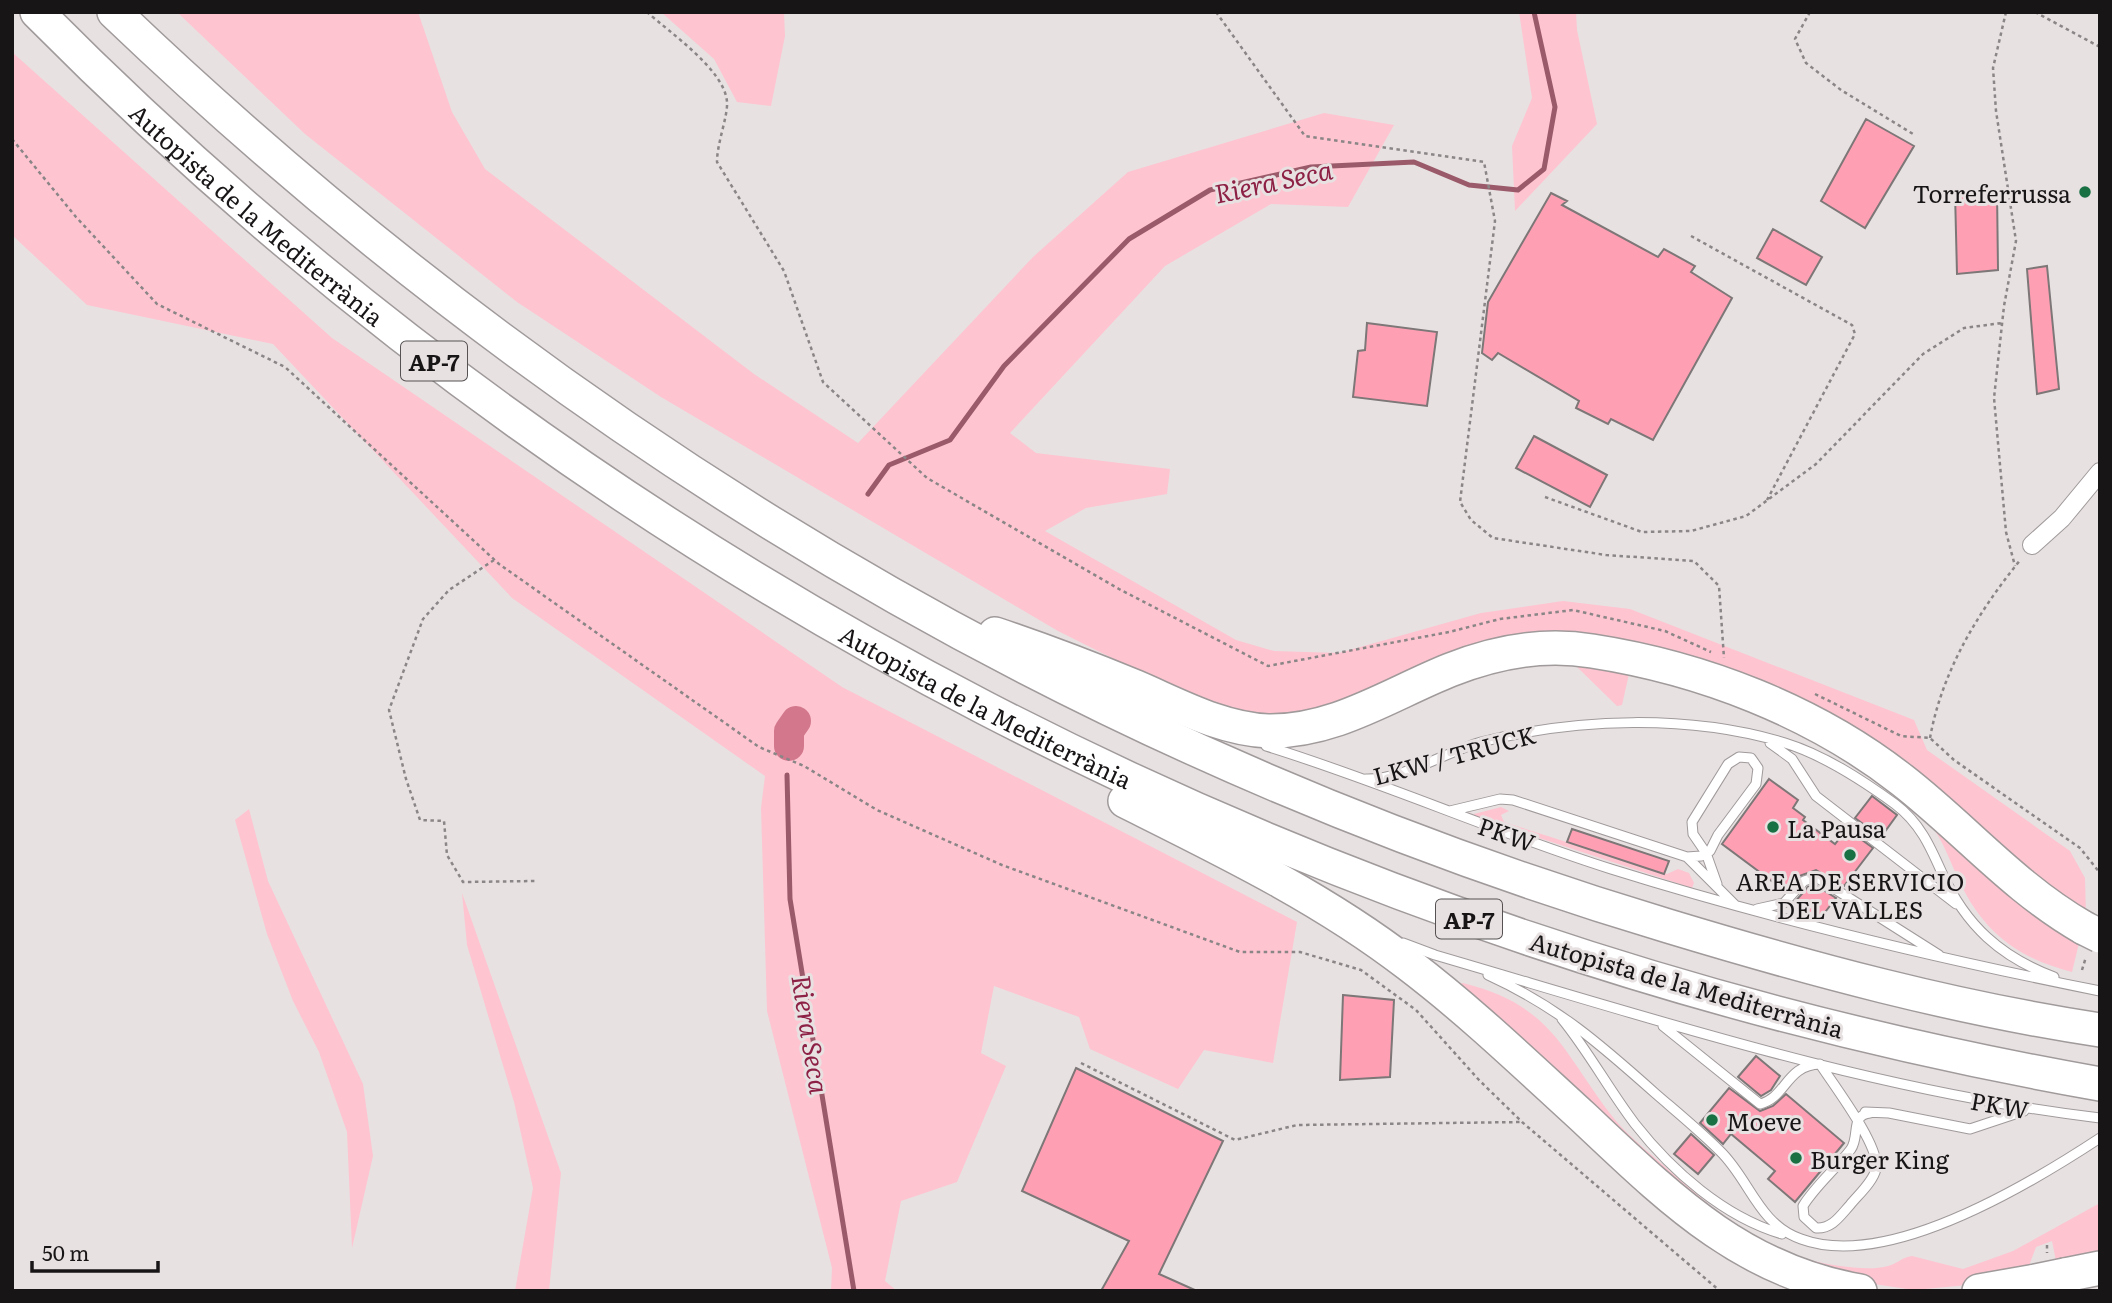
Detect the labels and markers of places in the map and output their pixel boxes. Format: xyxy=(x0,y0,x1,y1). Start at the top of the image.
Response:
place label: Torreferrussa xyxy=(1912,175,2071,210)
marker: Torreferrussa xyxy=(2077,184,2093,200)
place label: La Pausa xyxy=(1787,810,1886,845)
marker: La Pausa xyxy=(1765,819,1781,835)
marker: AREA DE SERVICIO DEL VALLES xyxy=(1842,847,1858,863)
place label: AREA DE SERVICIO DEL VALLES xyxy=(1736,863,1964,926)
place label: Moeve xyxy=(1726,1103,1802,1138)
marker: Moeve xyxy=(1704,1112,1720,1128)
place label: Burger King xyxy=(1810,1141,1950,1176)
marker: Burger King xyxy=(1788,1150,1804,1166)

